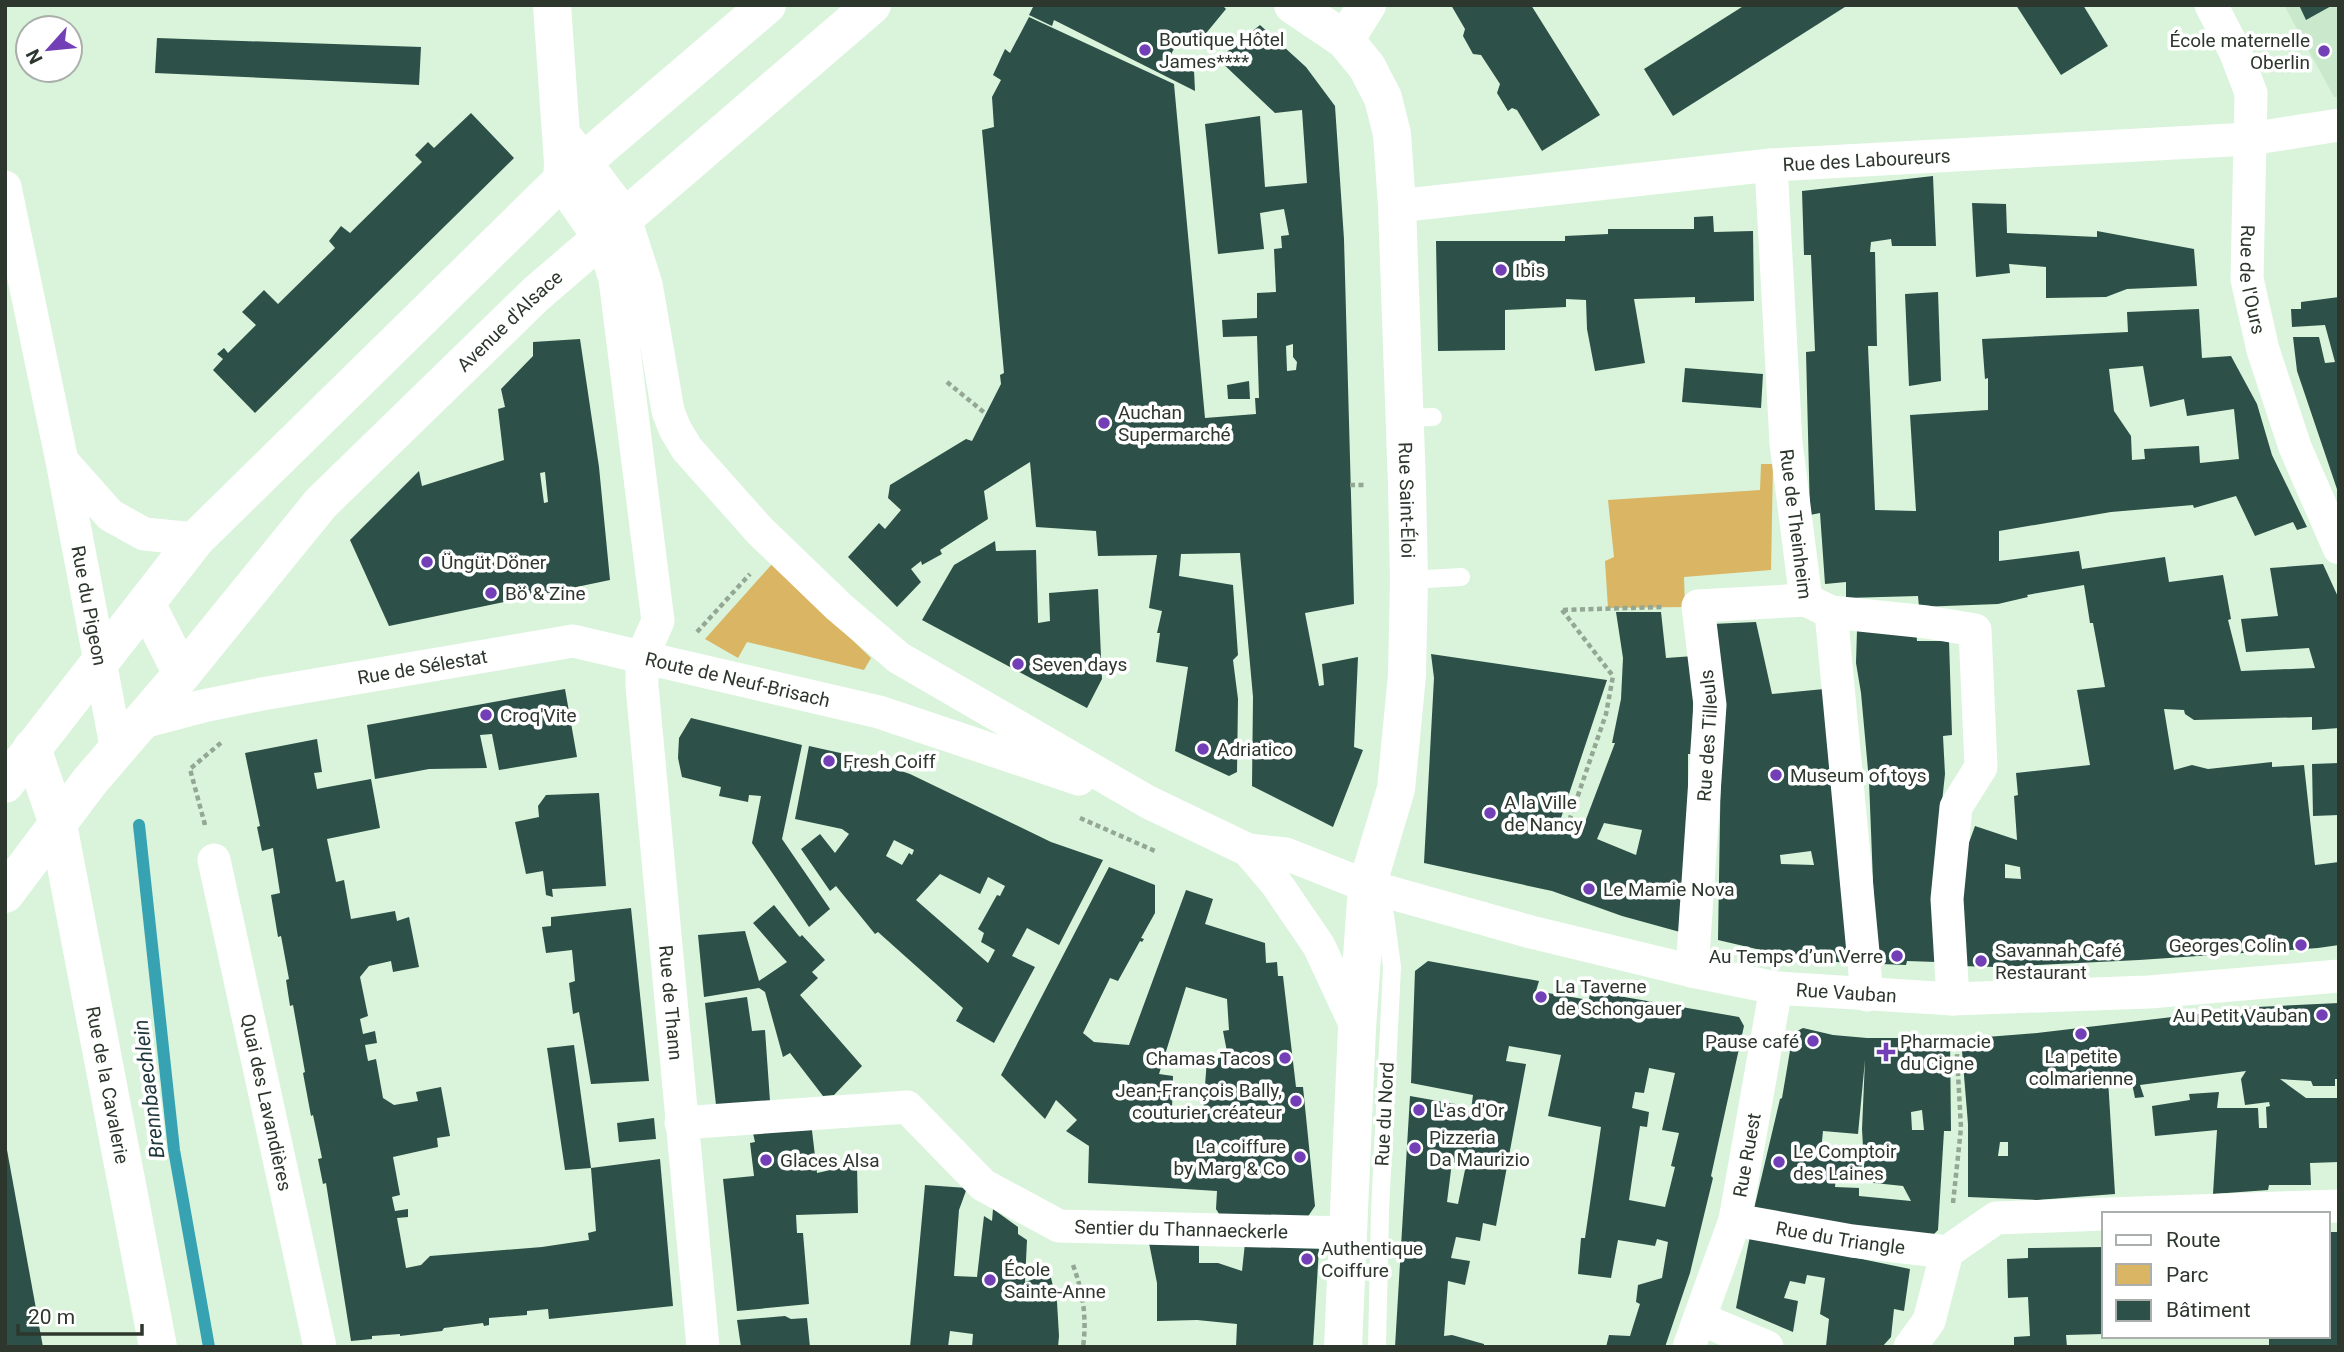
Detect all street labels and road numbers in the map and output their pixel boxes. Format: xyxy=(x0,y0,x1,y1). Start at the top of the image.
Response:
street label: Rue des Laboureurs xyxy=(1782,144,1951,176)
street label: Rue de l'Ours xyxy=(2235,225,2270,337)
street label: Avenue d'Alsace xyxy=(452,266,567,377)
street label: Rue Saint-Éloi xyxy=(1393,442,1420,558)
street label: Rue de Theinheim xyxy=(1775,448,1817,600)
street label: Rue du Pigeon xyxy=(66,544,112,668)
street label: Rue de Sélestat xyxy=(356,645,489,690)
street label: Route de Neuf-Brisach xyxy=(643,647,832,712)
street label: Rue des Tilleuls xyxy=(1692,668,1722,802)
street label: Rue de Thann xyxy=(654,944,687,1061)
street label: Rue Vauban xyxy=(1795,978,1897,1007)
street label: Rue de la Cavalerie xyxy=(81,1004,134,1166)
street label: Quai des Lavandières xyxy=(236,1012,297,1193)
street label: Rue du Nord xyxy=(1370,1061,1399,1167)
street label: Rue Ruest xyxy=(1728,1111,1766,1199)
street label: Sentier du Thannaeckerle xyxy=(1074,1215,1288,1244)
street label: Rue du Triangle xyxy=(1774,1217,1906,1259)

